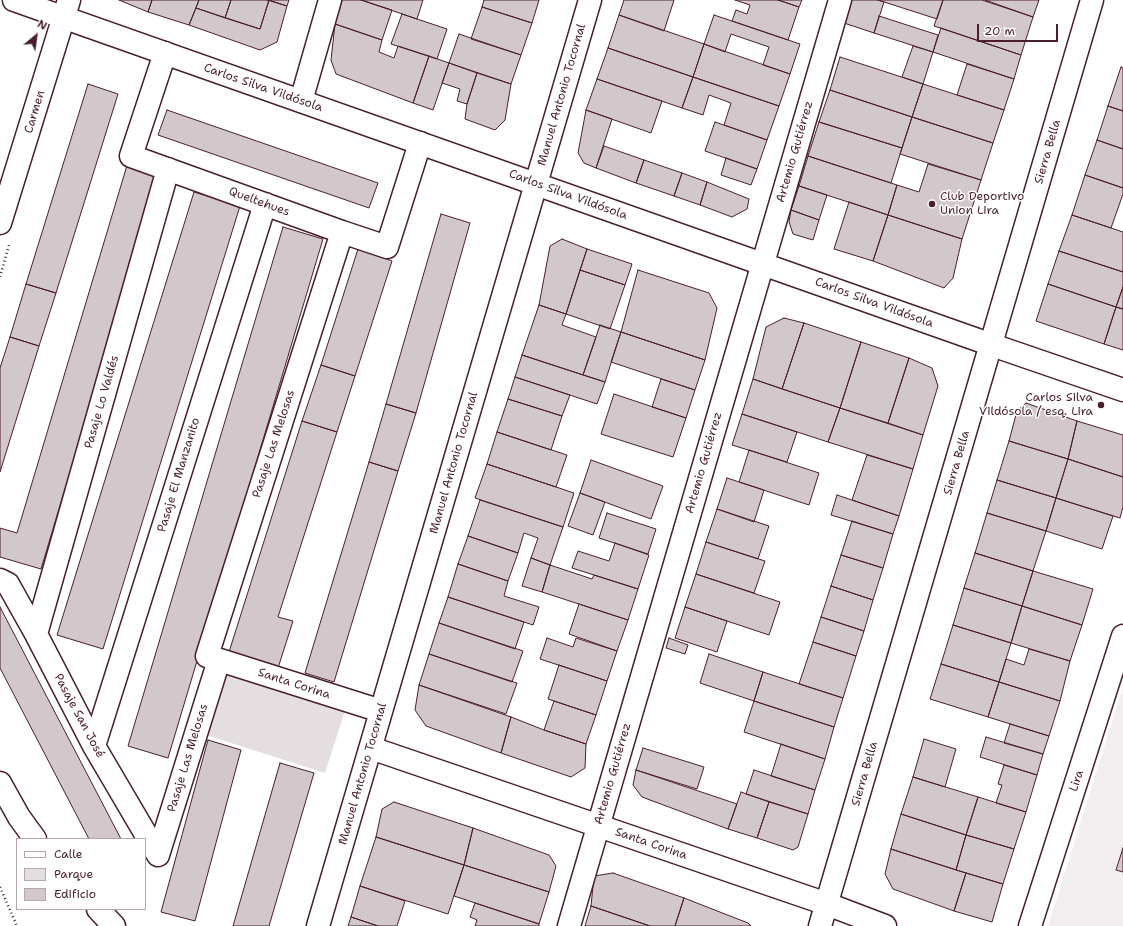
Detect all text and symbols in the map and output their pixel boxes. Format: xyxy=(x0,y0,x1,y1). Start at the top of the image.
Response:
north arrow xyxy=(16,16,56,56)
text: N xyxy=(35,16,50,34)
scale bar xyxy=(979,16,1060,42)
street label: Manuel Antonio Tocornal xyxy=(535,22,589,168)
text: 20 m xyxy=(984,23,1015,39)
street label: Carlos Silva Vildósola xyxy=(202,61,324,115)
street label: Carmen xyxy=(22,89,48,135)
street label: Artemio Gutiérrez xyxy=(774,100,816,204)
street label: Sierra Bella xyxy=(1032,118,1064,186)
street label: Carlos Silva Vildósola xyxy=(507,167,629,223)
street label: Queltehues xyxy=(226,184,292,220)
place label: Club Deportivo Union Lira xyxy=(940,190,1024,218)
marker: Club Deportivo Union Lira xyxy=(927,199,937,209)
street label: Carlos Silva Vildósola xyxy=(813,275,935,331)
street label: Pasaje Lo Valdés xyxy=(82,354,122,450)
street label: Pasaje Las Melosas xyxy=(250,388,298,500)
street label: Manuel Antonio Tocornal xyxy=(427,390,481,536)
place label: Carlos Silva Vildósola / esq. Lira xyxy=(979,391,1093,419)
marker: Carlos Silva Vildósola / esq. Lira xyxy=(1096,400,1106,410)
street label: Artemio Gutiérrez xyxy=(683,411,725,515)
street label: Pasaje El Manzanito xyxy=(155,416,203,534)
street label: Sierra Bella xyxy=(941,429,973,497)
street label: Santa Corina xyxy=(256,666,332,702)
street label: Pasaje San José xyxy=(51,672,107,760)
street label: Manuel Antonio Tocornal xyxy=(336,701,390,847)
street label: Pasaje Las Melosas xyxy=(165,702,211,814)
street label: Artemio Gutiérrez xyxy=(592,722,634,826)
street label: Sierra Bella xyxy=(849,740,881,808)
street label: Lira xyxy=(1067,768,1087,794)
street label: Santa Corina xyxy=(613,825,689,863)
legend xyxy=(16,838,146,910)
text: Calle xyxy=(54,846,83,862)
text: Parque xyxy=(54,866,93,882)
text: Edificio xyxy=(54,886,96,902)

